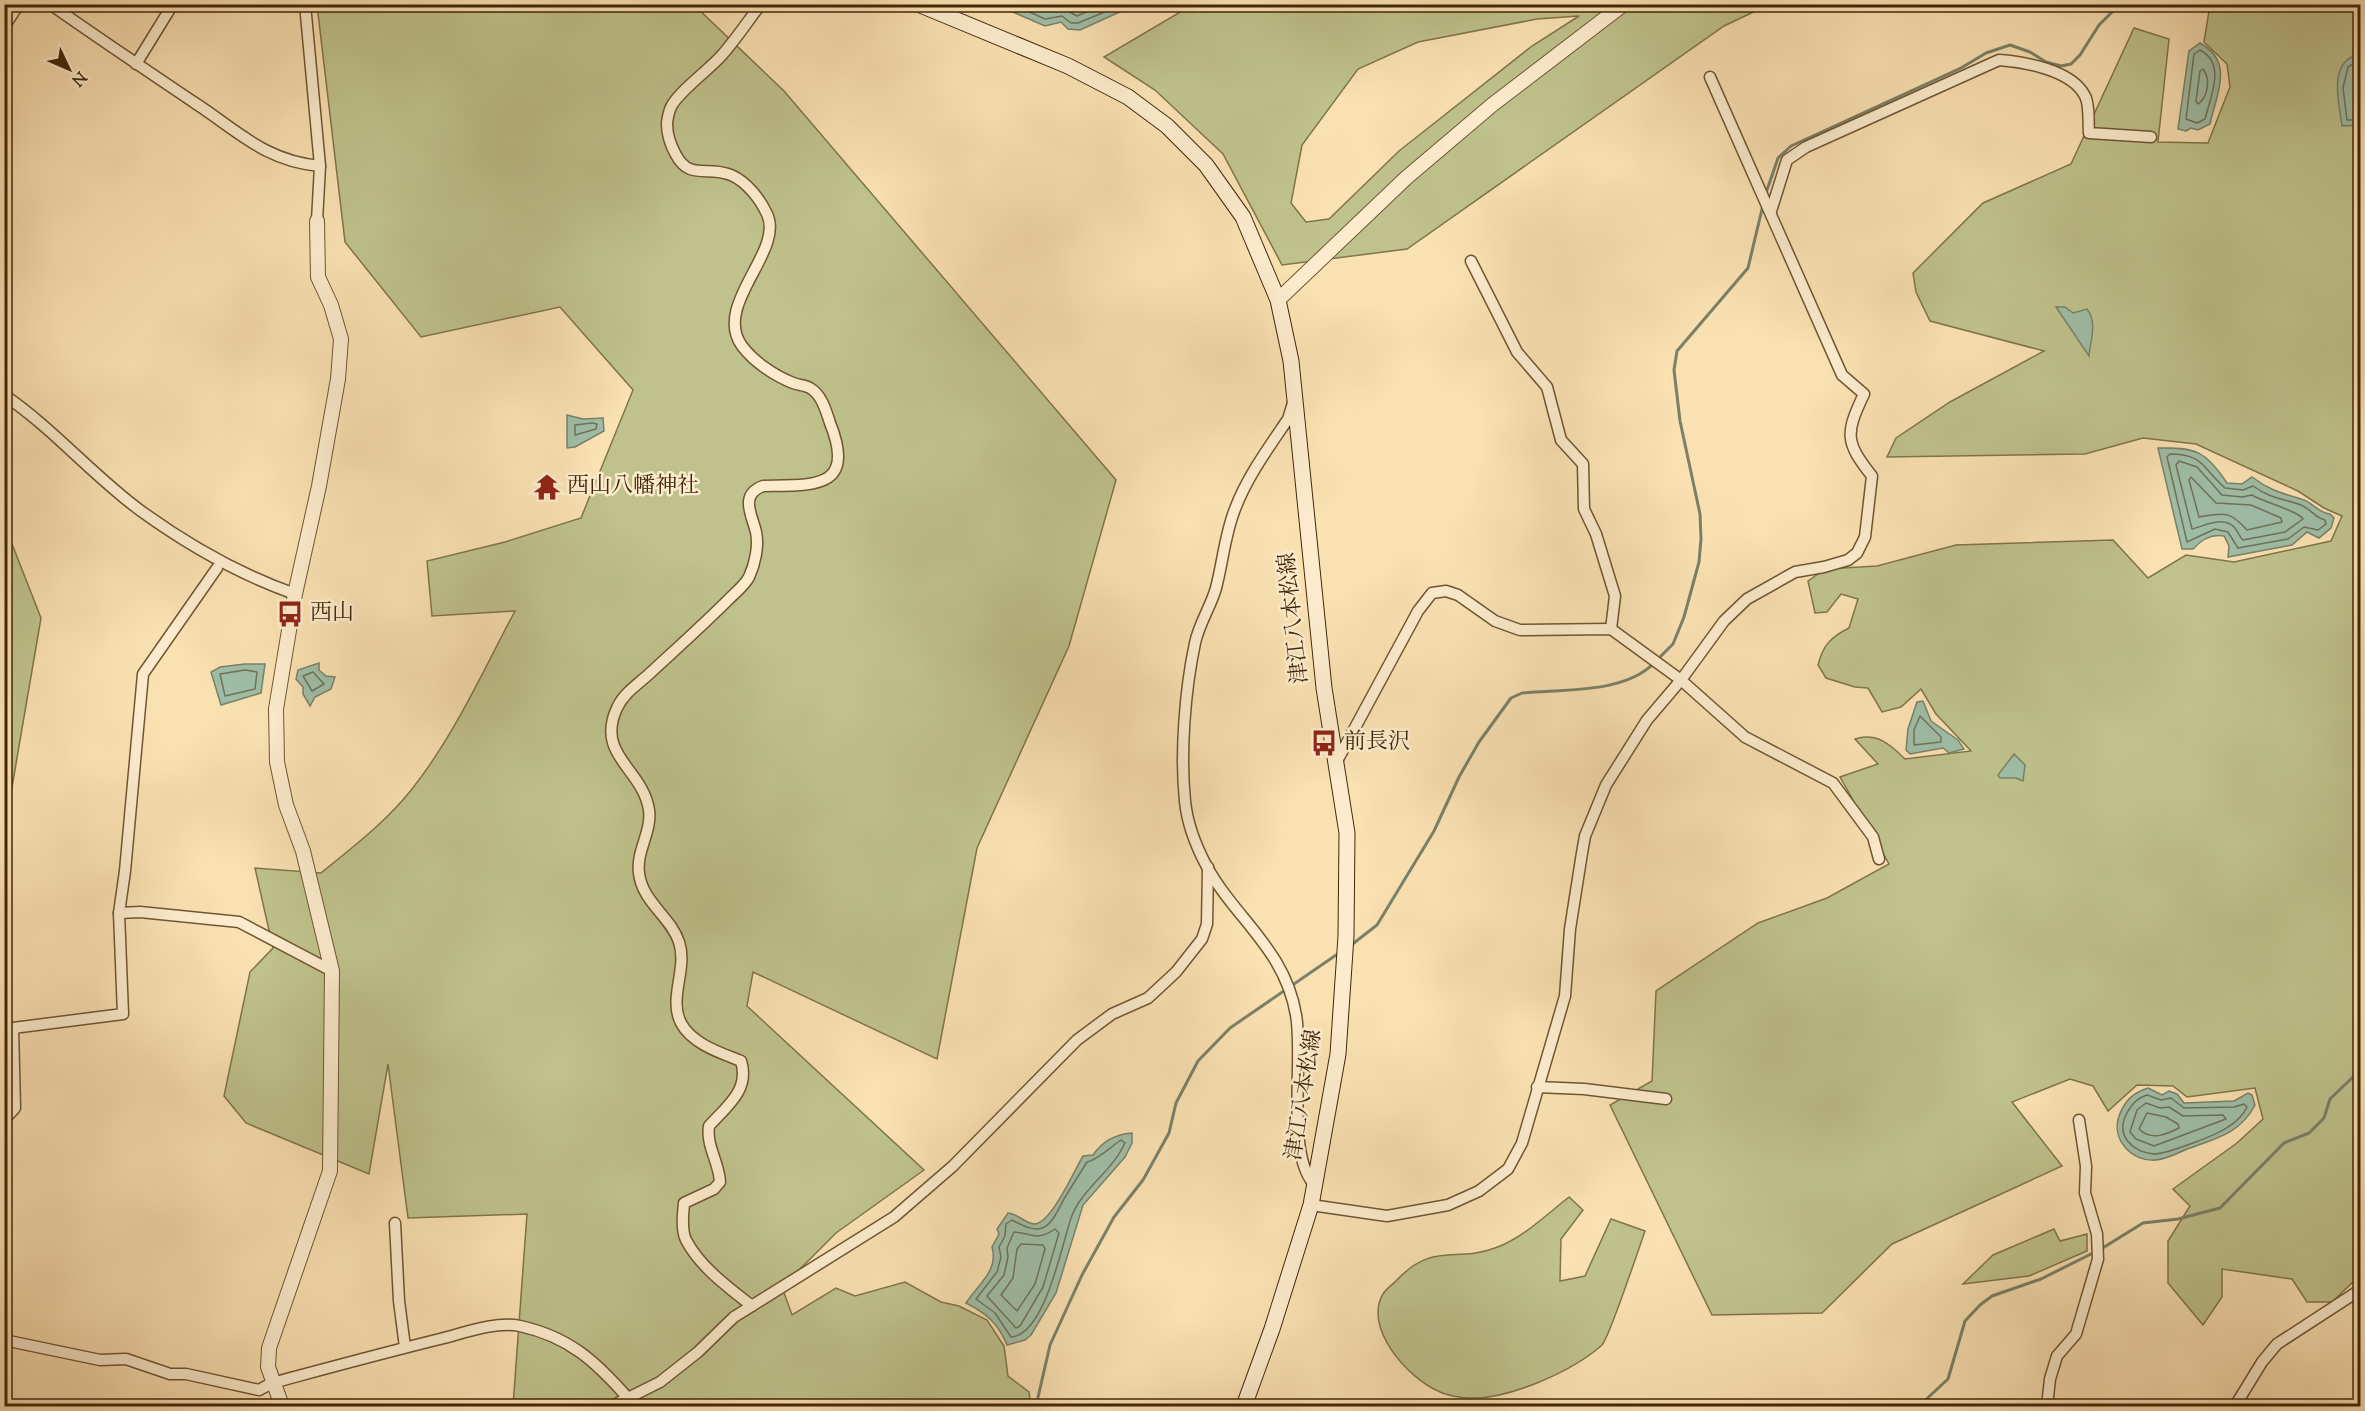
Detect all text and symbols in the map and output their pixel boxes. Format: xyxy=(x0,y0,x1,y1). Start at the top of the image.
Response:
north arrow xyxy=(39,39,99,99)
text: N xyxy=(65,65,91,90)
place label: 西山八幡神社 xyxy=(567,471,699,503)
temple icon: 西山八幡神社 xyxy=(532,472,562,502)
street label: 津江八本松線 xyxy=(1272,551,1318,685)
place label: 西山 xyxy=(310,598,354,630)
bus stop icon: 西山 xyxy=(275,599,305,629)
place label: 前長沢 xyxy=(1344,727,1410,759)
bus stop icon: 前長沢 xyxy=(1309,728,1339,758)
street label: 津江八本松線 xyxy=(1279,1027,1331,1163)

